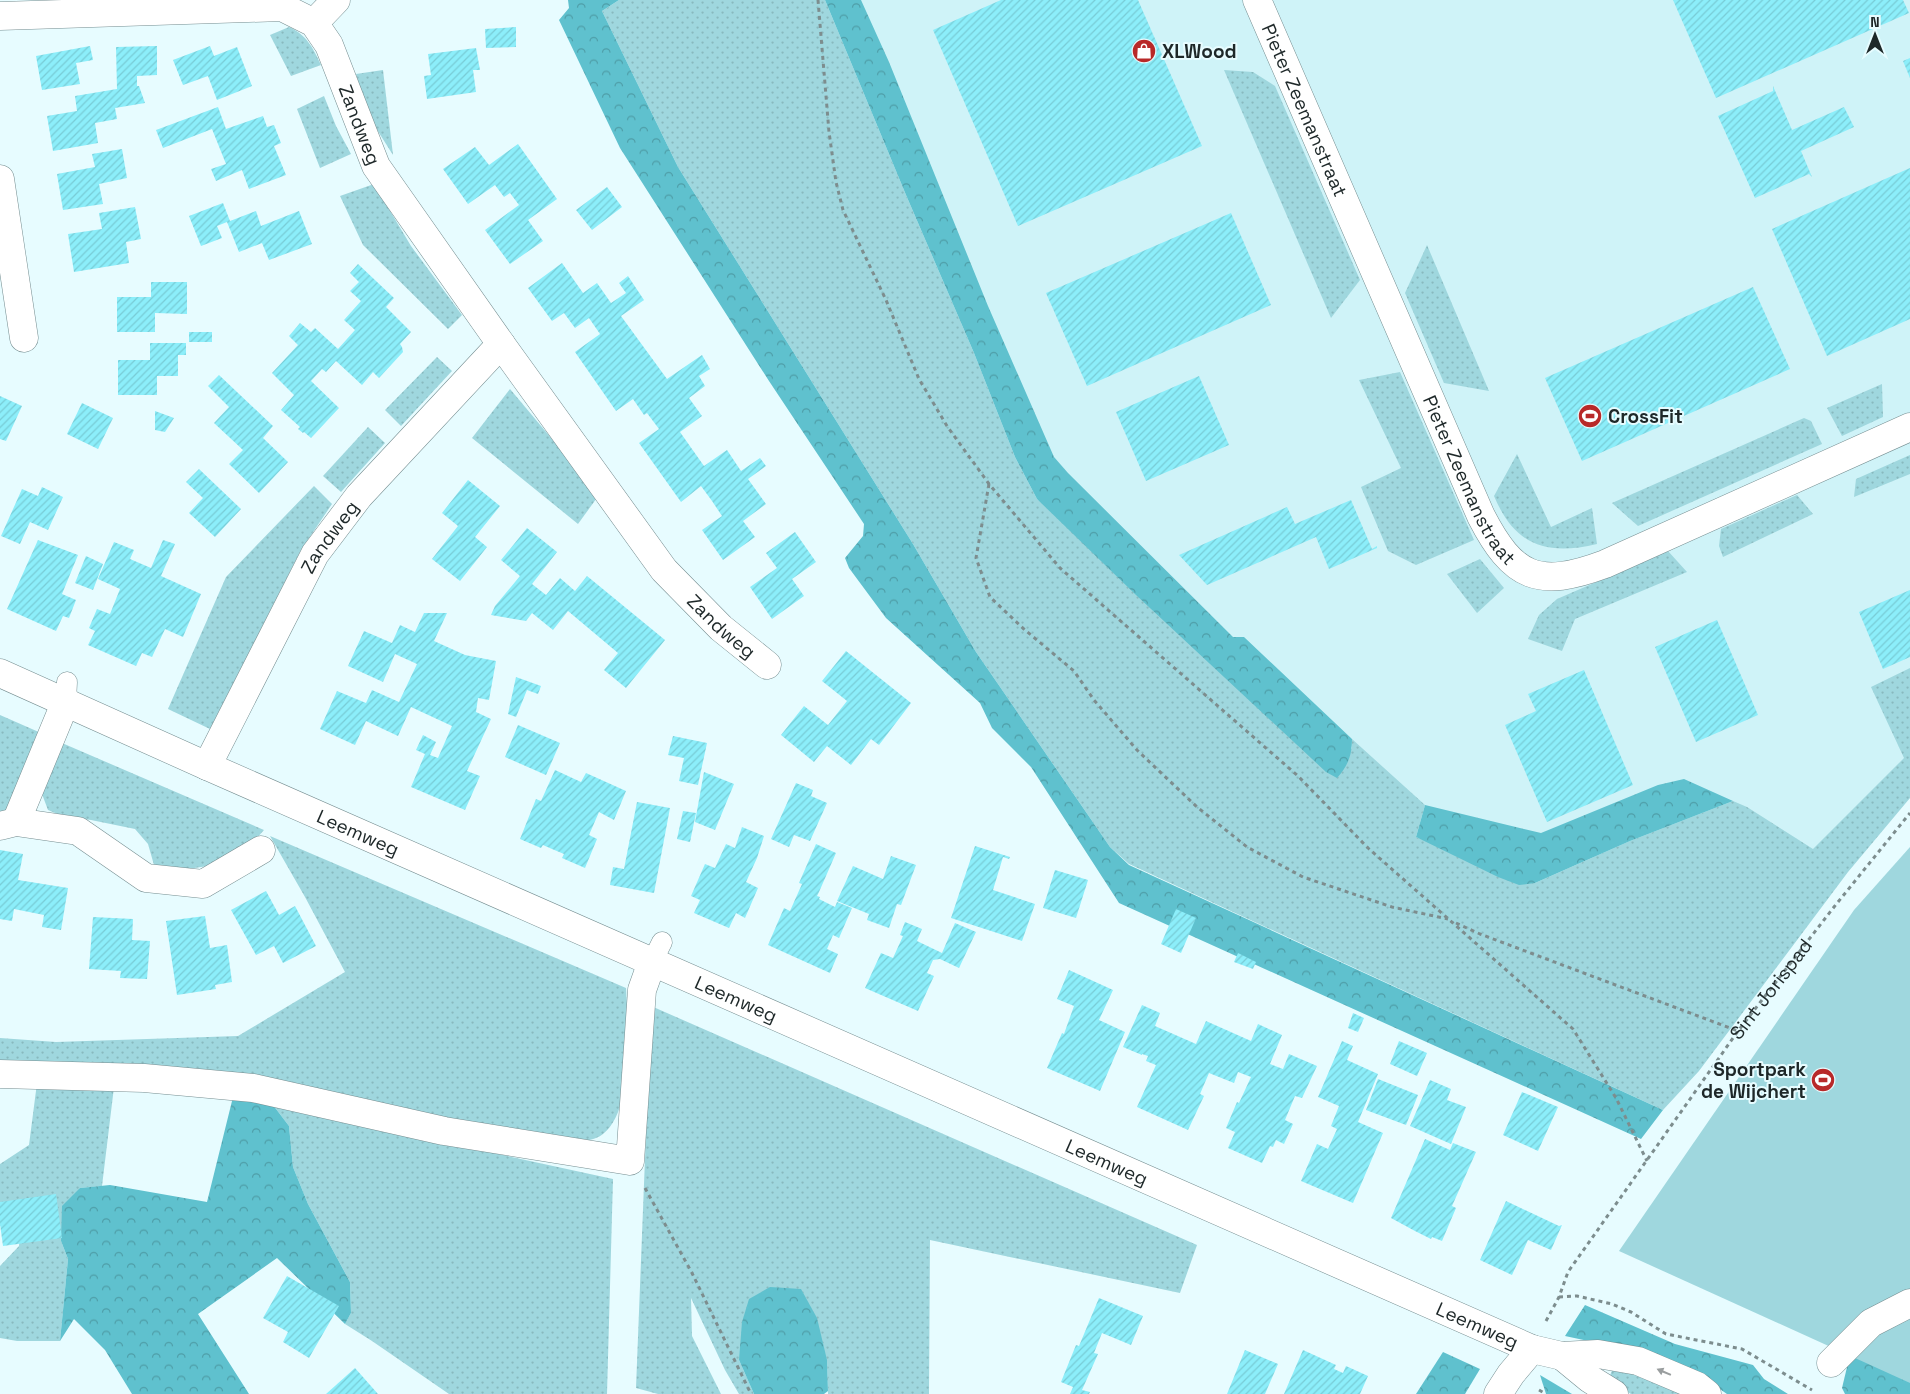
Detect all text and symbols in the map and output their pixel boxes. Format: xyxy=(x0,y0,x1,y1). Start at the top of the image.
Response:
north arrow xyxy=(1850,10,1900,60)
text: N xyxy=(1870,13,1880,31)
street label: Pieter Zeemanstraat xyxy=(1256,20,1353,201)
shop icon: XLWood xyxy=(1131,38,1157,64)
place label: XLWood xyxy=(1162,39,1237,64)
street label: Zandweg xyxy=(333,81,386,169)
street label: Pieter Zeemanstraat xyxy=(1417,391,1521,571)
sports icon: CrossFit xyxy=(1577,403,1603,429)
place label: CrossFit xyxy=(1608,404,1683,429)
street label: Zandweg xyxy=(295,496,364,578)
street label: Zandweg xyxy=(682,589,761,664)
street label: Leemweg xyxy=(313,804,403,862)
street label: Sint Jorispad xyxy=(1724,934,1818,1044)
street label: Leemweg xyxy=(691,970,781,1028)
place label: Sportpark de Wijchert xyxy=(1701,1057,1806,1104)
sports icon: Sportpark de Wijchert xyxy=(1810,1067,1836,1093)
street label: Leemweg xyxy=(1062,1133,1152,1191)
street label: Leemweg xyxy=(1432,1296,1522,1355)
one-way arrow xyxy=(1657,1368,1671,1376)

